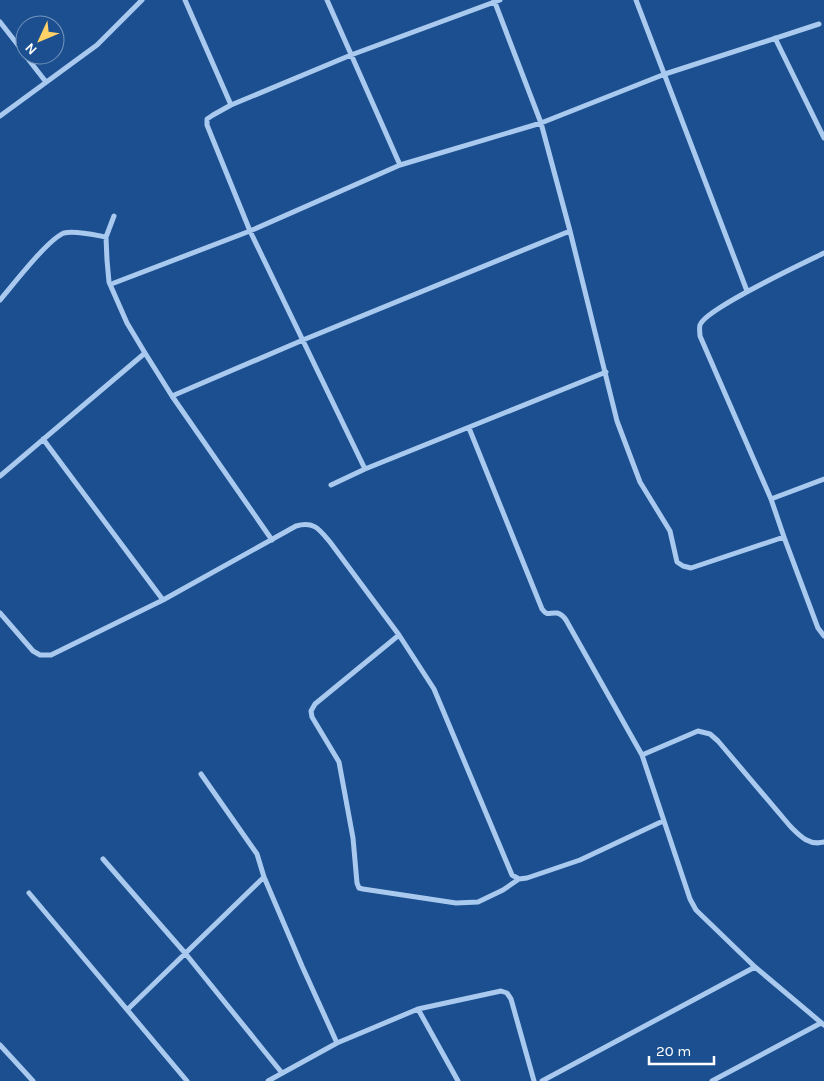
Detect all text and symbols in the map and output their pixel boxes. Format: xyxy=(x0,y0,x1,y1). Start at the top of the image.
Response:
north arrow xyxy=(15,15,65,65)
text: N xyxy=(21,39,41,58)
scale bar xyxy=(649,1034,714,1066)
text: 20 m xyxy=(656,1042,691,1060)

